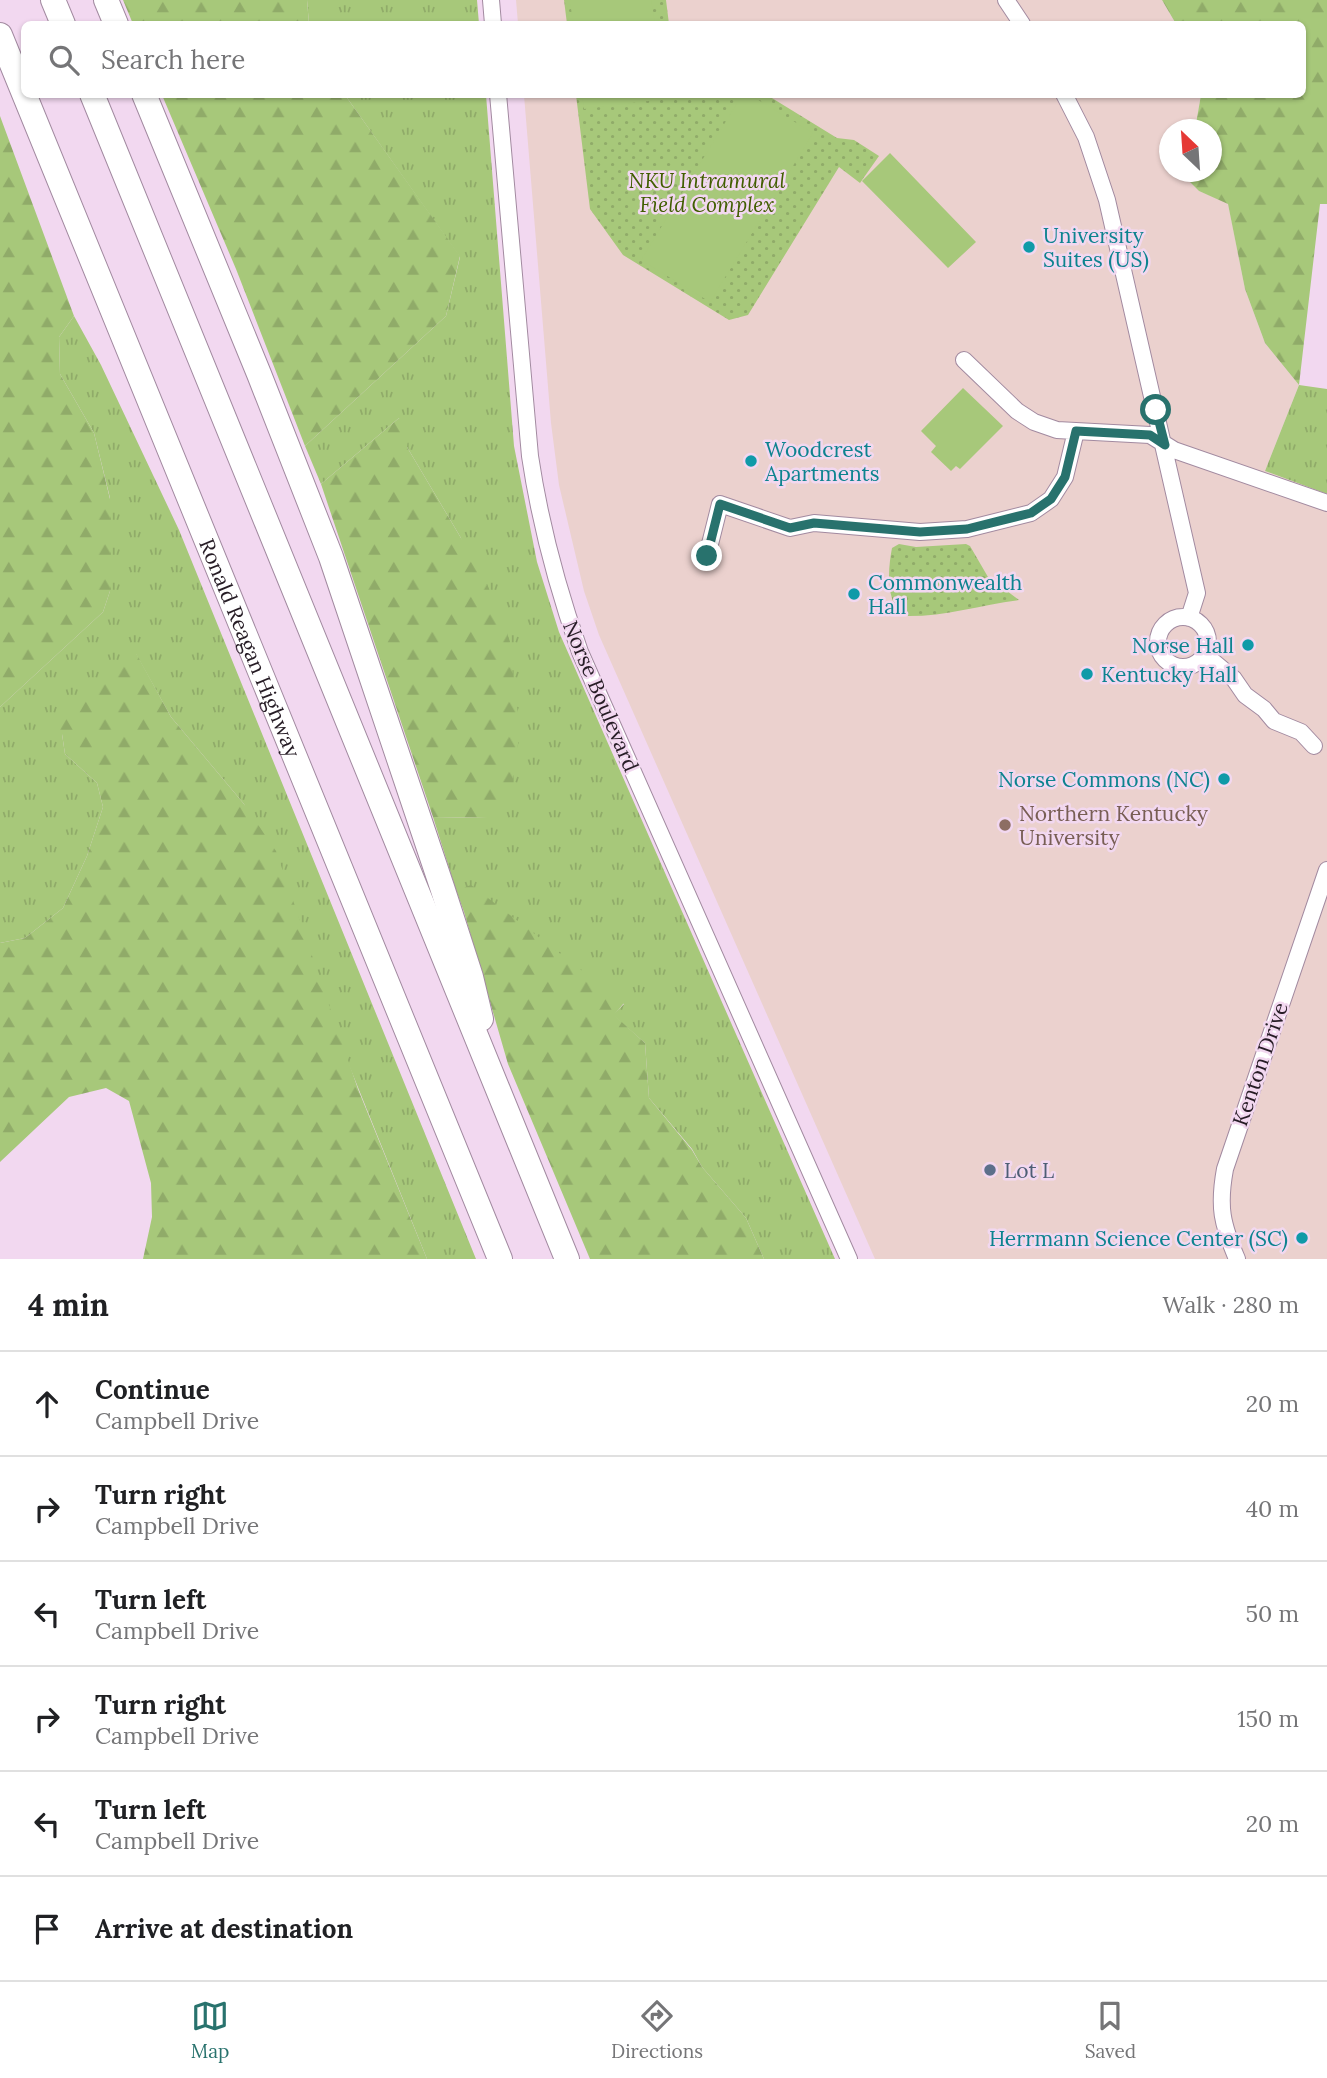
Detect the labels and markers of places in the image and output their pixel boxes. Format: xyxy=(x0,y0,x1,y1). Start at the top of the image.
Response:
place label: University Suites (US) xyxy=(1043,222,1149,273)
marker: University Suites (US) xyxy=(1021,239,1037,255)
place label: Woodcrest Apartments xyxy=(764,436,879,487)
marker: Woodcrest Apartments xyxy=(743,453,759,469)
place label: Commonwealth Hall xyxy=(868,569,1022,620)
marker: Commonwealth Hall xyxy=(846,586,862,602)
place label: Norse Hall xyxy=(1132,632,1234,659)
marker: Norse Hall xyxy=(1240,637,1256,653)
place label: Kentucky Hall xyxy=(1101,661,1237,688)
marker: Kentucky Hall xyxy=(1079,666,1095,682)
place label: Norse Commons (NC) xyxy=(998,766,1210,793)
marker: Norse Commons (NC) xyxy=(1216,771,1232,787)
place label: Northern Kentucky University xyxy=(1019,800,1208,851)
marker: Northern Kentucky University xyxy=(997,817,1013,833)
place label: Lot L xyxy=(1004,1157,1054,1184)
marker: Lot L xyxy=(982,1162,998,1178)
place label: Herrmann Science Center (SC) xyxy=(989,1225,1288,1252)
marker: Herrmann Science Center (SC) xyxy=(1294,1230,1310,1246)

